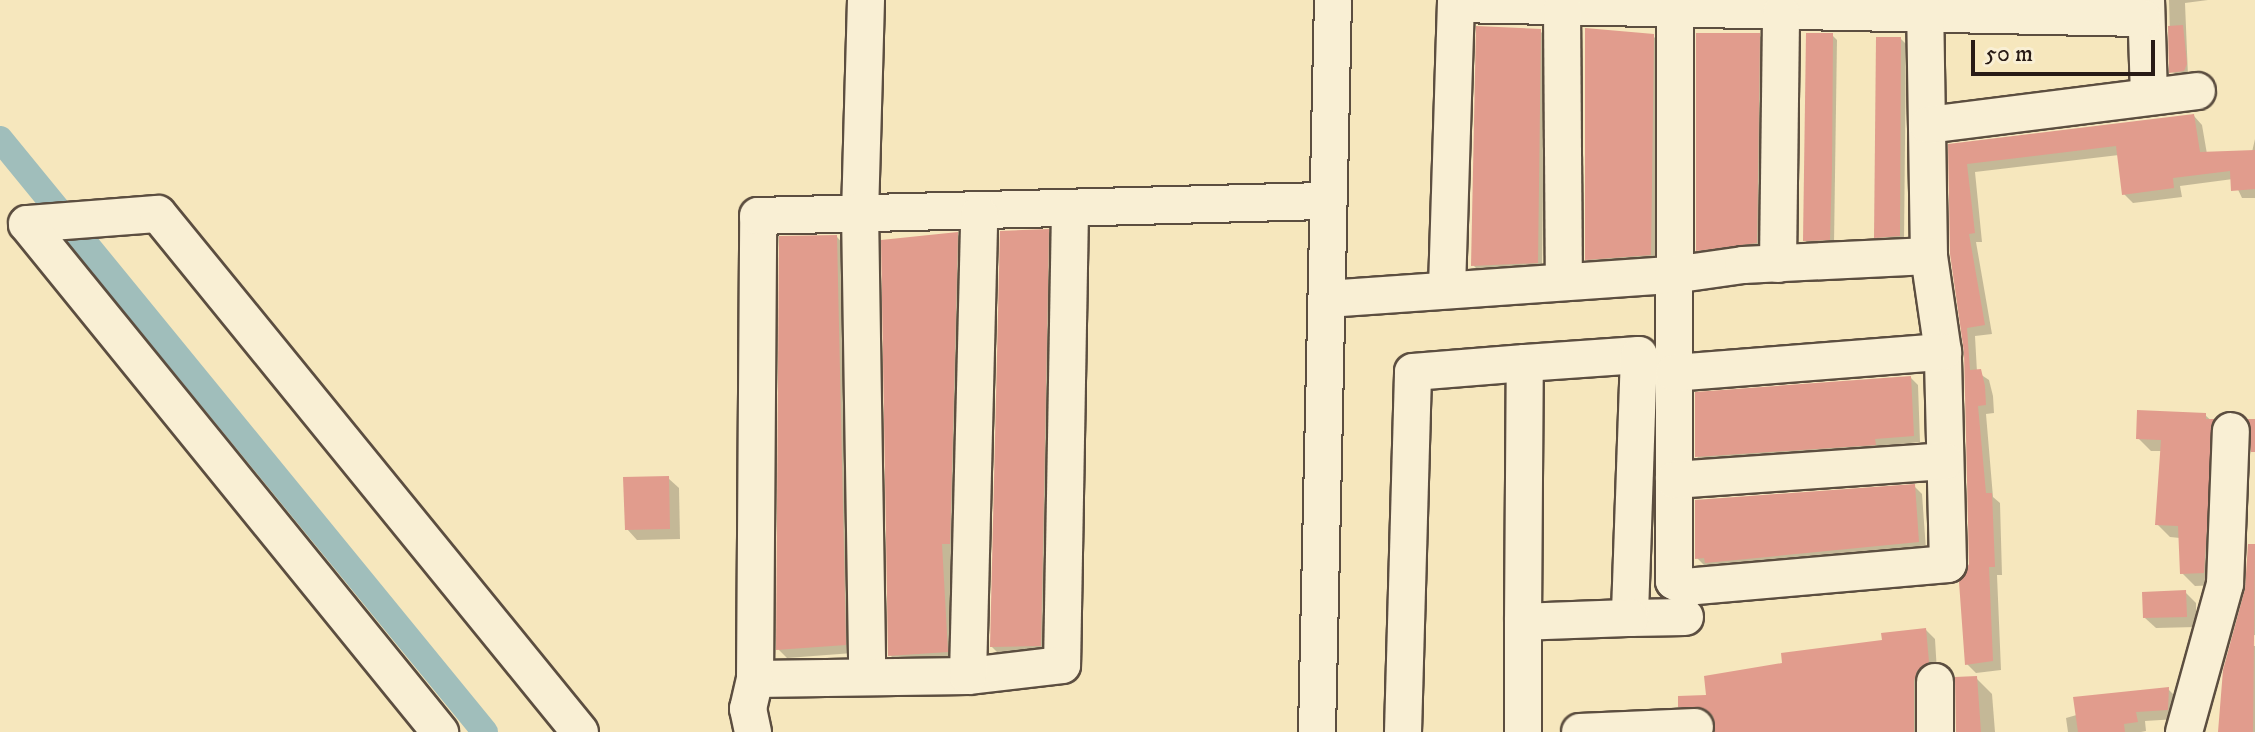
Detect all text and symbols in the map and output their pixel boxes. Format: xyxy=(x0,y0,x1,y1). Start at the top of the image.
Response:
scale bar xyxy=(1975,24,2159,74)
text: 50 m xyxy=(1985,39,2033,69)

